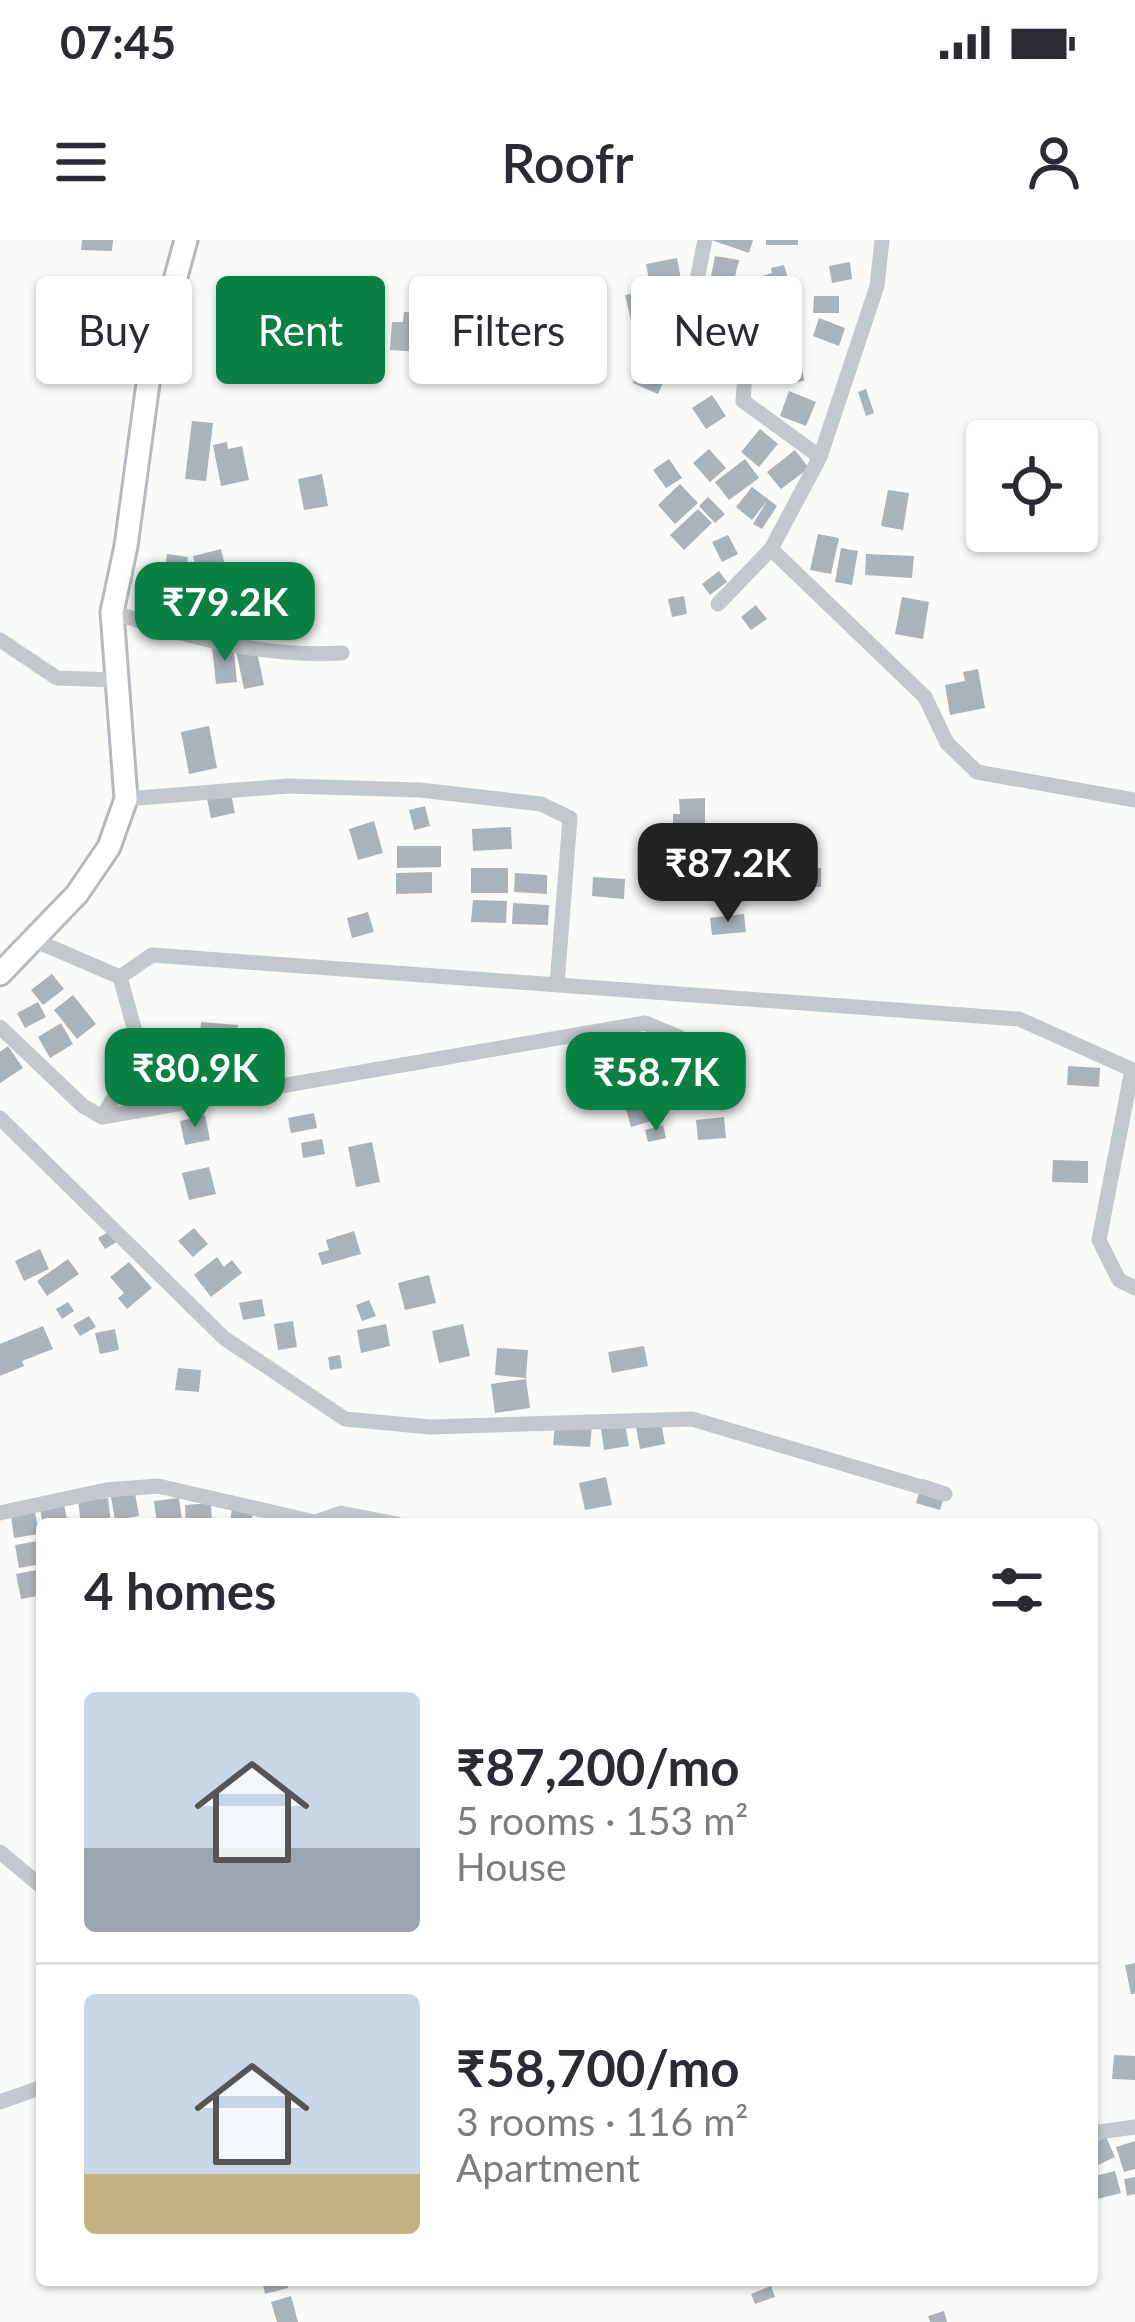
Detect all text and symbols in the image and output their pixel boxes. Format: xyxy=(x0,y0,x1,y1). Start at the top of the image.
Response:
text: 07:45 xyxy=(60,15,176,69)
icon: menu xyxy=(48,129,114,195)
icon: person xyxy=(1021,129,1087,195)
text: Roofr xyxy=(501,130,634,195)
chip: Buy xyxy=(36,276,192,384)
chip: Rent xyxy=(216,276,385,384)
chip: Filters xyxy=(409,276,607,384)
chip: New xyxy=(631,276,802,384)
map controls xyxy=(966,420,1098,552)
button: locate xyxy=(966,420,1098,552)
pin: ₹79.2K xyxy=(127,562,323,664)
text: ₹79.2K xyxy=(162,578,288,624)
pin: ₹87.2K xyxy=(630,823,826,925)
text: ₹87.2K xyxy=(665,839,791,885)
pin: ₹80.9K xyxy=(97,1028,293,1130)
pin: ₹58.7K xyxy=(558,1032,754,1134)
text: ₹80.9K xyxy=(132,1044,258,1090)
text: ₹58.7K xyxy=(593,1048,719,1094)
icon: filters xyxy=(984,1557,1050,1623)
text: 4 homes xyxy=(84,1560,276,1621)
text: ₹87,200/mo xyxy=(456,1736,740,1797)
icon: home xyxy=(180,1740,324,1884)
text: 5 rooms · 153 m² xyxy=(456,1797,748,1843)
text: House xyxy=(456,1843,567,1889)
text: ₹58,700/mo xyxy=(456,2037,740,2098)
icon: home xyxy=(180,2042,324,2186)
text: 3 rooms · 116 m² xyxy=(456,2098,748,2144)
text: Apartment xyxy=(456,2144,640,2190)

